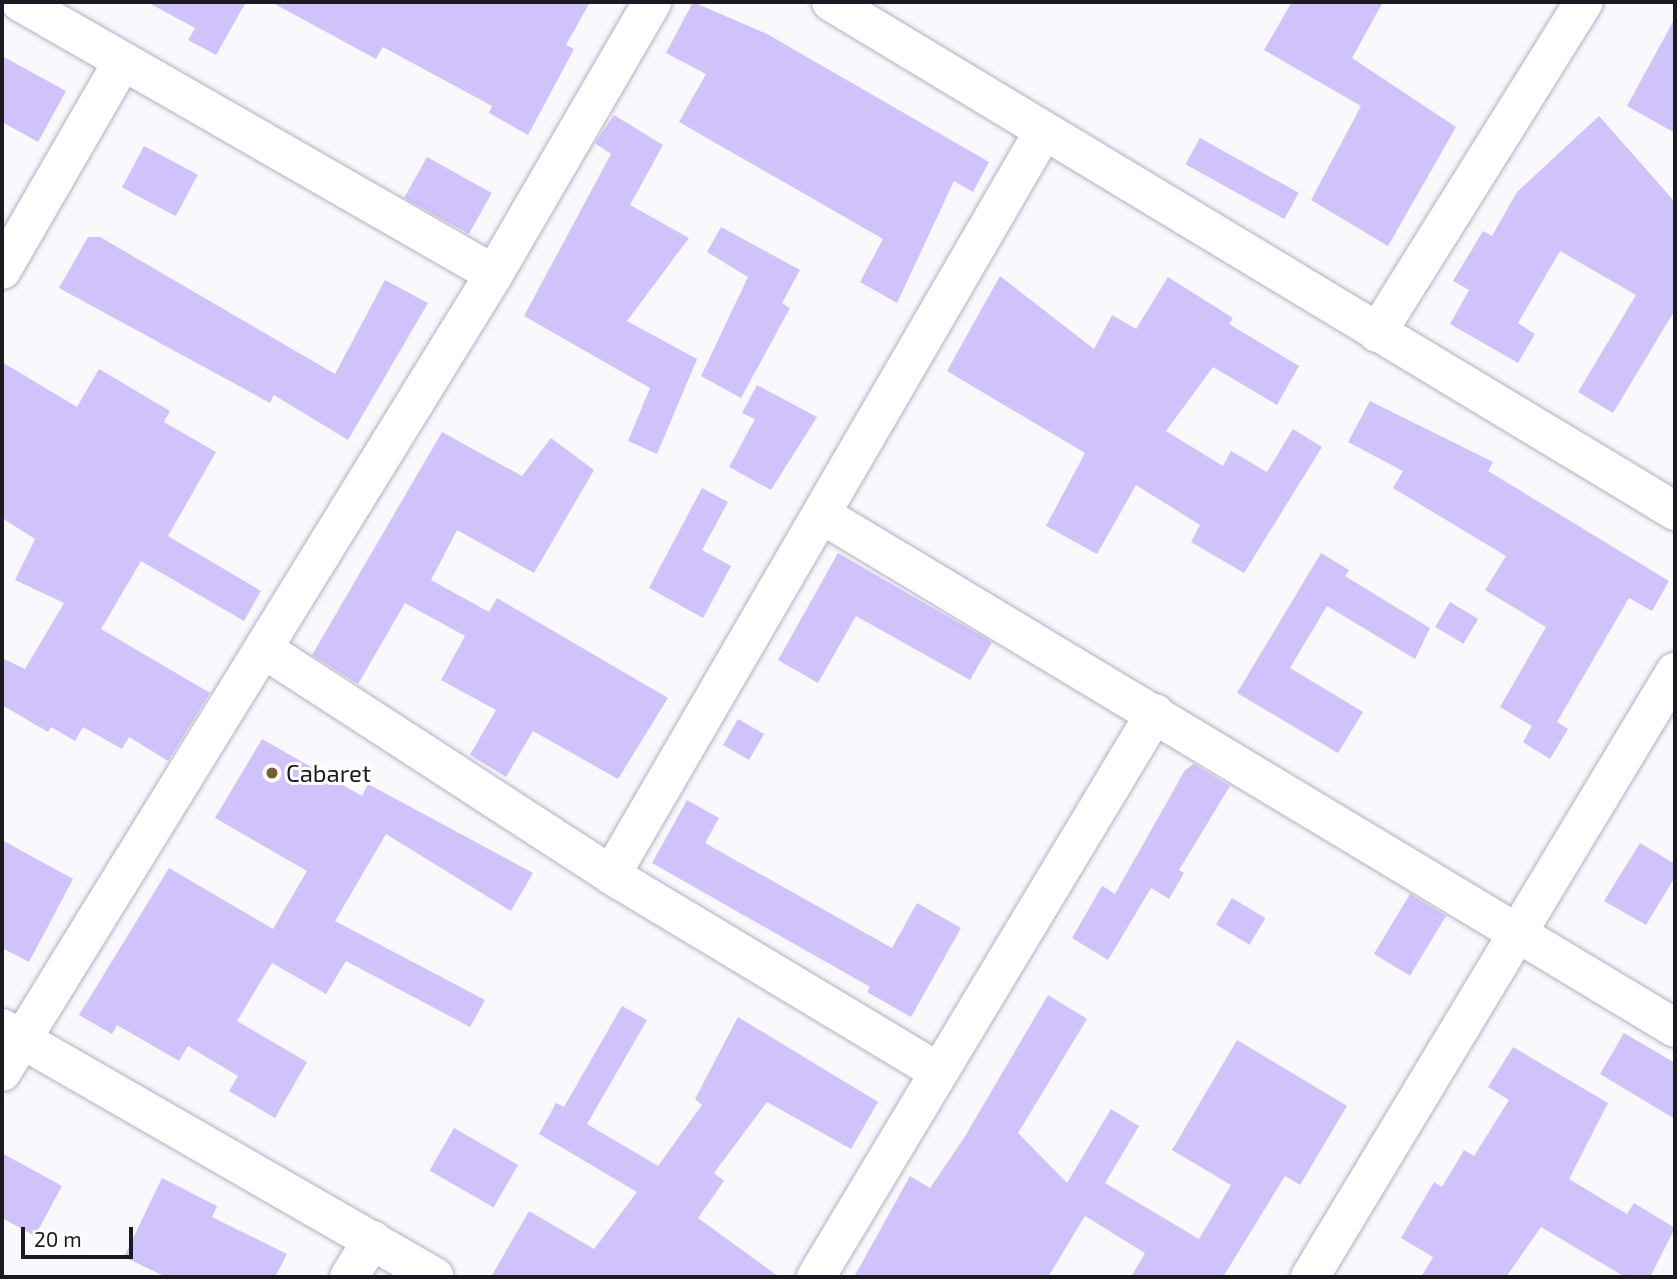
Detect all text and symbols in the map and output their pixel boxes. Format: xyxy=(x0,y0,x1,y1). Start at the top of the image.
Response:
place label: Cabaret xyxy=(286,759,371,787)
marker: Cabaret xyxy=(264,765,280,781)
scale bar xyxy=(24,1212,136,1256)
text: 20 m xyxy=(34,1226,82,1251)

